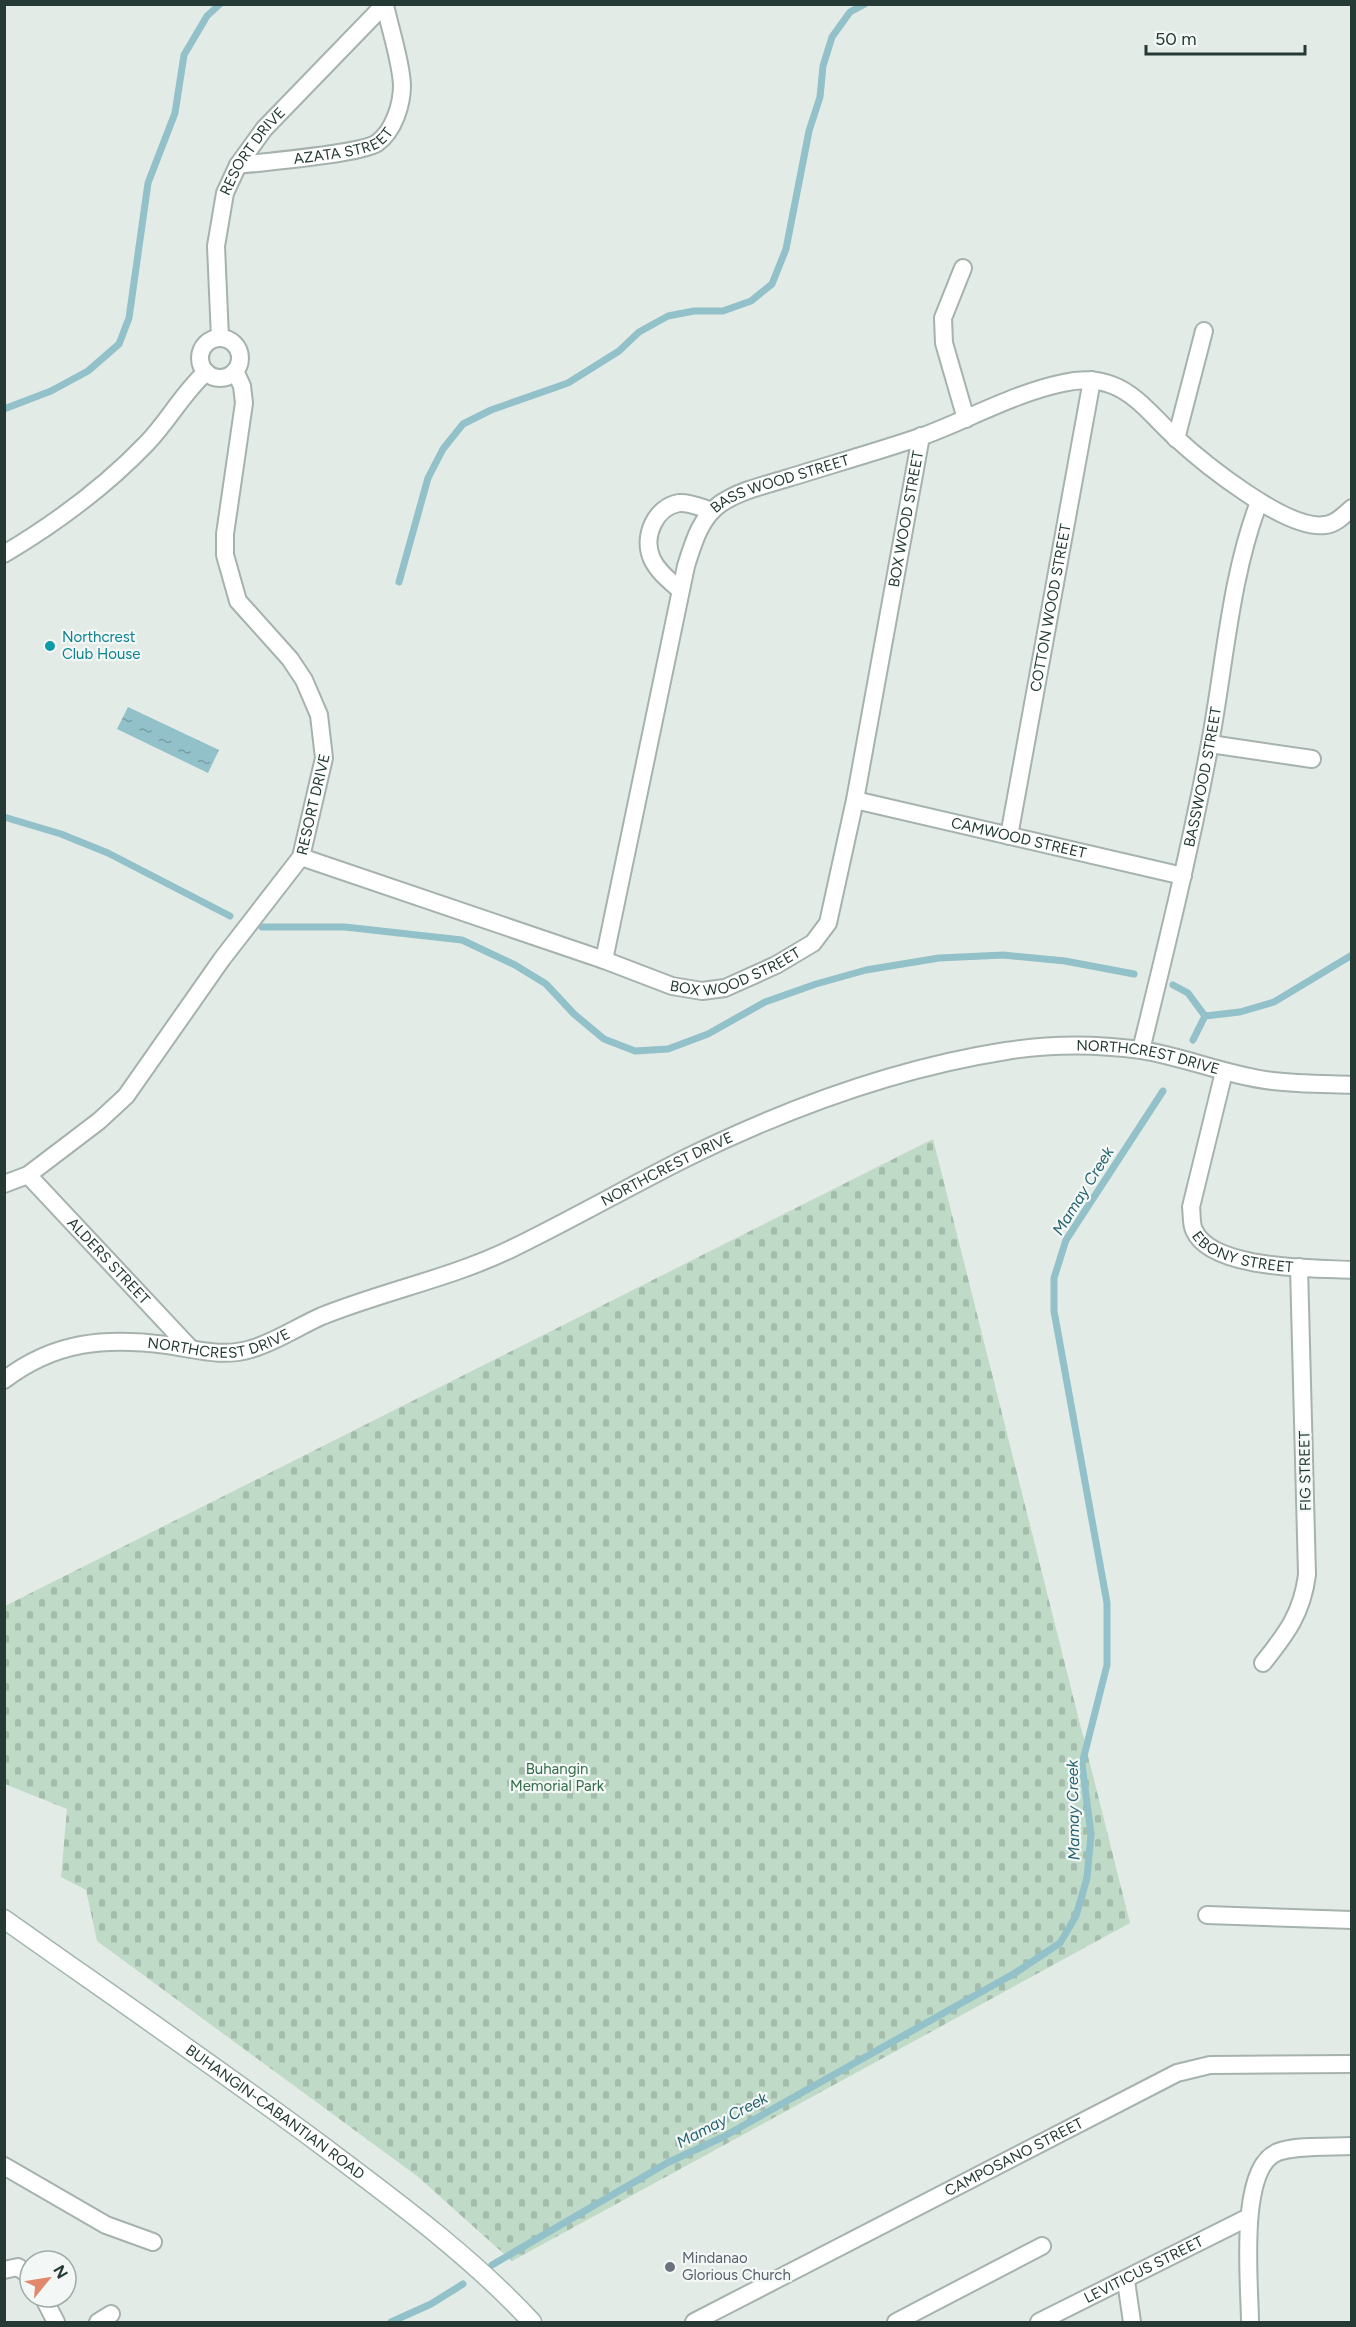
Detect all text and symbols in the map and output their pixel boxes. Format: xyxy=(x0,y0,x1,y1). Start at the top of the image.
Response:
scale bar xyxy=(1146,18,1305,56)
text: 50 m xyxy=(1155,28,1197,50)
street label: RESORT DRIVE xyxy=(216,104,289,198)
street label: AZATA STREET xyxy=(293,123,397,168)
street label: BOX WOOD STREET xyxy=(885,449,927,589)
street label: BASS WOOD STREET xyxy=(707,451,852,517)
street label: COTTON WOOD STREET xyxy=(1026,522,1075,693)
place label: Northcrest Club House xyxy=(62,628,141,663)
marker: Northcrest Club House xyxy=(43,639,57,653)
street label: BASSWOOD STREET xyxy=(1180,705,1225,849)
street label: RESORT DRIVE xyxy=(293,752,334,857)
street label: CAMWOOD STREET xyxy=(949,814,1089,862)
street label: BOX WOOD STREET xyxy=(669,943,804,1000)
street label: NORTHCREST DRIVE xyxy=(1076,1037,1222,1078)
street label: NORTHCREST DRIVE xyxy=(598,1128,736,1210)
water label: Mamay Creek xyxy=(1048,1142,1118,1239)
street label: ALDERS STREET xyxy=(64,1214,154,1309)
street label: EBONY STREET xyxy=(1188,1228,1295,1276)
street label: NORTHCREST DRIVE xyxy=(147,1325,293,1362)
street label: FIG STREET xyxy=(1295,1430,1315,1511)
water label: Mamay Creek xyxy=(1063,1758,1083,1860)
park label: Buhangin Memorial Park xyxy=(510,1760,605,1795)
street label: BUHANGIN-CABANTIAN ROAD xyxy=(182,2041,368,2183)
water label: Mamay Creek xyxy=(673,2087,772,2152)
street label: CAMPOSANO STREET xyxy=(942,2114,1087,2200)
street label: LEVITICUS STREET xyxy=(1081,2232,1207,2307)
north arrow xyxy=(18,2249,78,2309)
place label: Mindanao Glorious Church xyxy=(682,2249,791,2284)
marker: Mindanao Glorious Church xyxy=(663,2260,677,2274)
text: N xyxy=(49,2262,72,2282)

